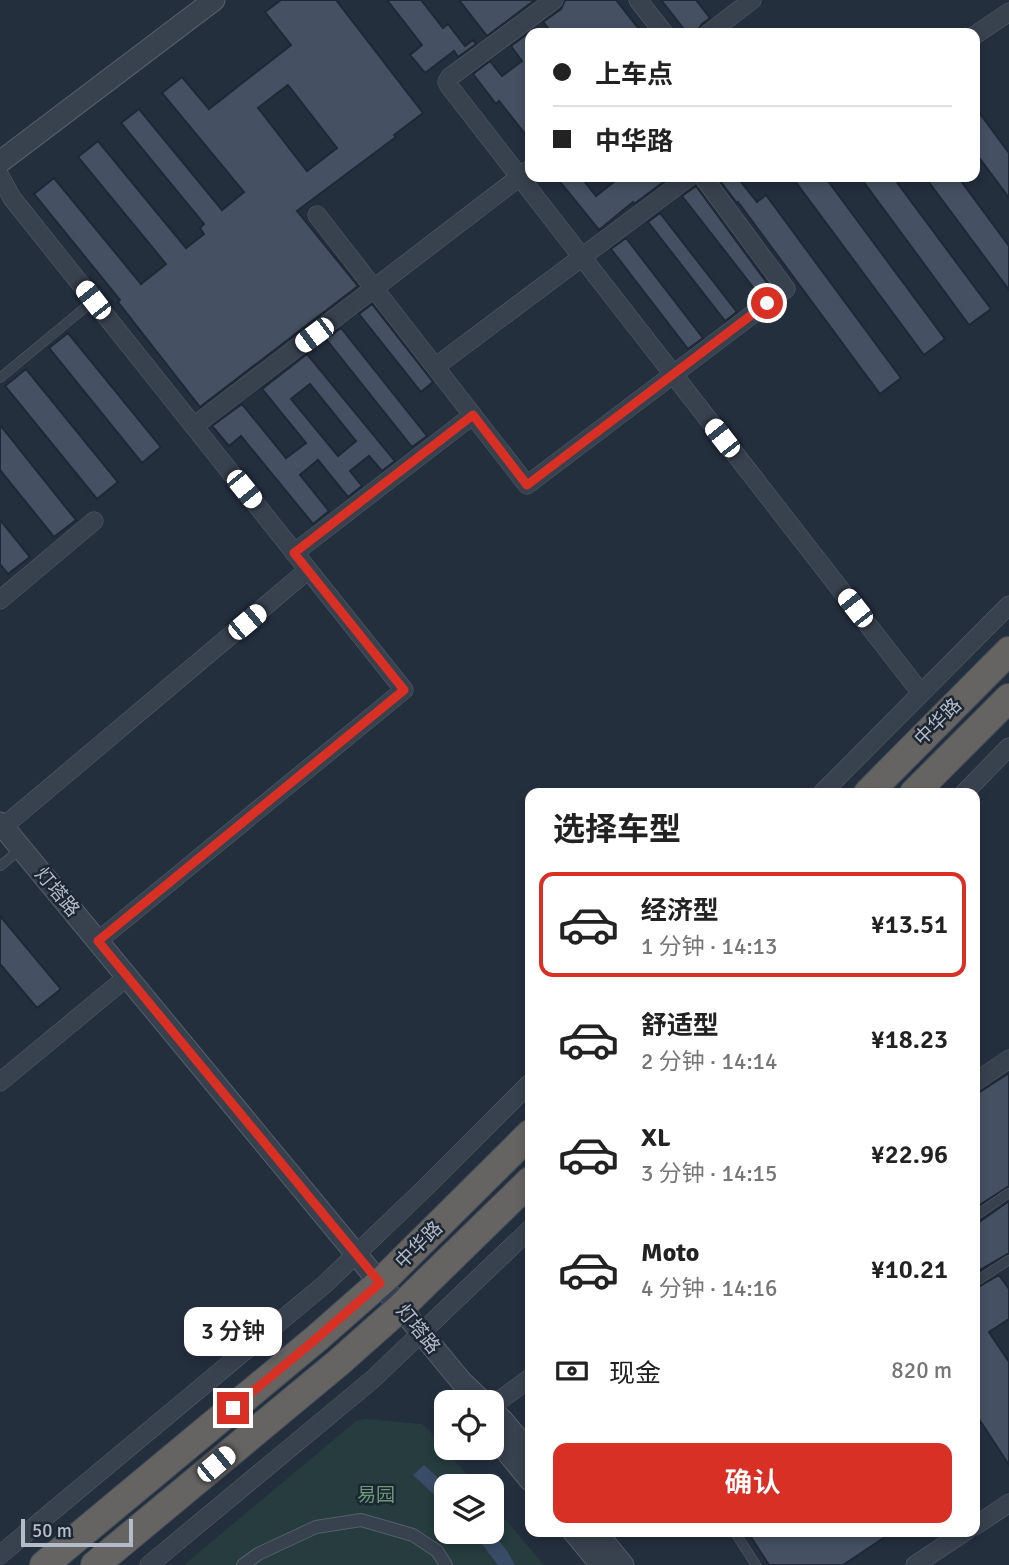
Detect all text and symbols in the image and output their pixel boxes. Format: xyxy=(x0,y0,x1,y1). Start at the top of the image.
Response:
text: 上车点 xyxy=(595,59,673,91)
text: 中华路 xyxy=(595,126,673,158)
car xyxy=(72,277,115,323)
route start xyxy=(751,287,783,319)
car xyxy=(291,314,338,356)
car xyxy=(701,415,744,461)
car xyxy=(223,466,266,512)
car xyxy=(834,585,877,631)
car xyxy=(225,600,270,644)
street label: 中华路 xyxy=(909,693,967,751)
text: 选择车型 xyxy=(553,810,681,849)
street label: 灯塔路 xyxy=(29,862,85,922)
icon: car xyxy=(557,893,620,956)
text: 经济型 xyxy=(641,895,719,927)
text: ¥13.51 xyxy=(871,909,948,941)
text: 1 分钟 · 14:13 xyxy=(641,932,777,961)
icon: car xyxy=(557,1008,620,1071)
text: 舒适型 xyxy=(641,1010,719,1042)
text: ¥18.23 xyxy=(871,1024,948,1056)
text: 2 分钟 · 14:14 xyxy=(641,1047,777,1076)
text: XL xyxy=(641,1122,671,1154)
icon: car xyxy=(557,1123,620,1186)
text: ¥22.96 xyxy=(871,1139,948,1171)
text: 3 分钟 · 14:15 xyxy=(641,1159,777,1188)
street label: 中华路 xyxy=(390,1216,448,1274)
text: Moto xyxy=(641,1237,699,1269)
icon: car xyxy=(557,1238,620,1301)
text: ¥10.21 xyxy=(871,1254,948,1286)
text: 4 分钟 · 14:16 xyxy=(641,1274,777,1303)
street label: 灯塔路 xyxy=(391,1299,445,1359)
callout: 3 分钟 xyxy=(184,1306,282,1356)
text: 3 分钟 xyxy=(201,1317,265,1346)
icon: cash xyxy=(553,1352,591,1390)
text: 820 m xyxy=(891,1356,952,1385)
text: 现金 xyxy=(609,1358,661,1390)
map controls xyxy=(434,1390,504,1544)
button: locate xyxy=(434,1390,504,1460)
route end xyxy=(217,1392,249,1424)
car xyxy=(194,1442,239,1486)
button: 确认 xyxy=(553,1443,952,1523)
button: layers xyxy=(434,1474,504,1544)
park label: 易园 xyxy=(357,1483,395,1507)
scale bar xyxy=(21,1516,133,1548)
text: 50 m xyxy=(32,1519,72,1543)

